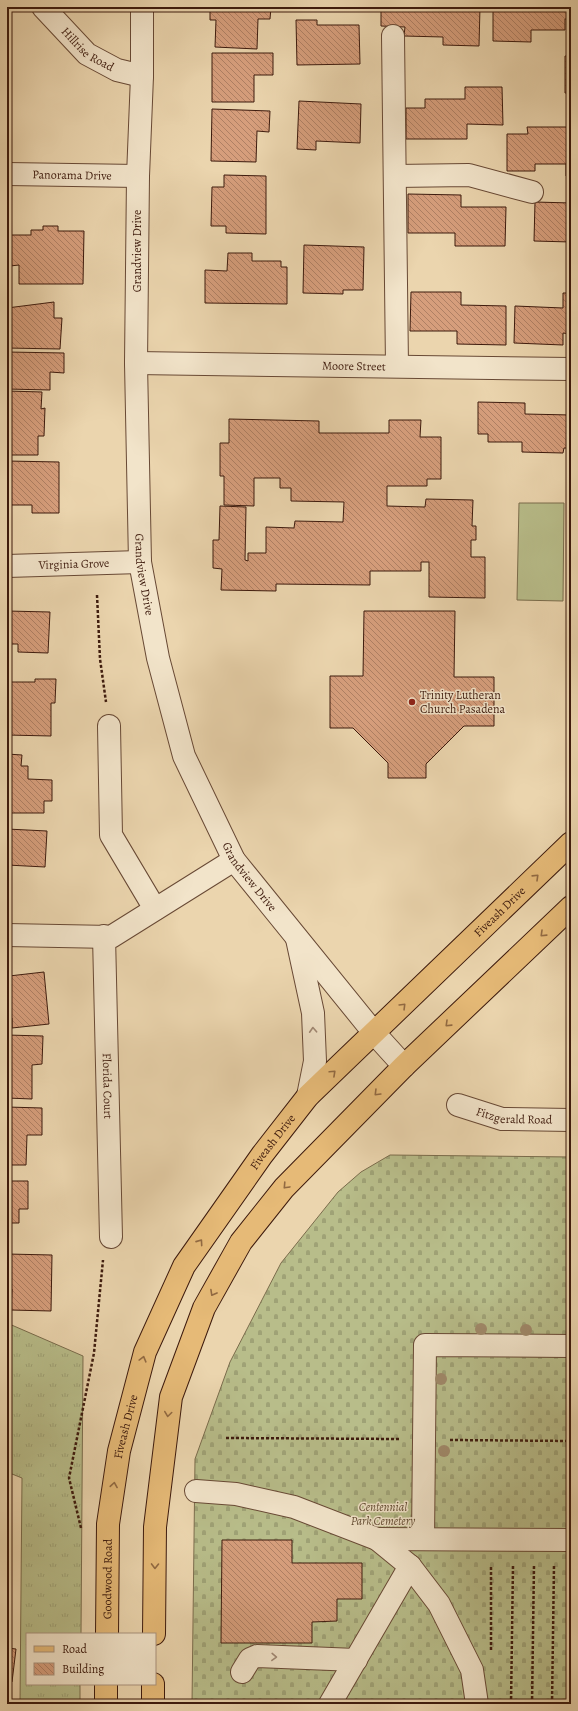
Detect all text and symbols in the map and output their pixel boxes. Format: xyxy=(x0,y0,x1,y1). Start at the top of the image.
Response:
street label: Hillrise Road xyxy=(58,23,117,75)
street label: Panorama Drive xyxy=(32,166,112,184)
street label: Grandview Drive xyxy=(129,210,145,292)
street label: Moore Street xyxy=(322,358,386,374)
street label: Grandview Drive xyxy=(131,533,158,617)
street label: Virginia Grove xyxy=(37,555,110,573)
place label: Trinity Lutheran Church Pasadena xyxy=(420,687,506,717)
marker: Trinity Lutheran Church Pasadena xyxy=(407,697,417,707)
street label: Grandview Drive xyxy=(219,839,280,915)
one-way arrow xyxy=(531,874,539,881)
street label: Fiveash Drive xyxy=(470,883,529,940)
one-way arrow xyxy=(540,929,548,937)
one-way arrow xyxy=(398,1003,406,1011)
one-way arrow xyxy=(446,1019,453,1026)
one-way arrow xyxy=(309,1027,318,1033)
street label: Florida Court xyxy=(99,1053,116,1119)
one-way arrow xyxy=(328,1070,336,1078)
one-way arrow xyxy=(374,1088,382,1096)
street label: Fitzgerald Road xyxy=(474,1103,553,1128)
street label: Fiveash Drive xyxy=(246,1111,299,1173)
one-way arrow xyxy=(283,1181,291,1189)
one-way arrow xyxy=(195,1240,202,1247)
one-way arrow xyxy=(210,1289,217,1296)
one-way arrow xyxy=(139,1355,147,1362)
street label: Fiveash Drive xyxy=(110,1393,142,1460)
one-way arrow xyxy=(164,1411,173,1418)
one-way arrow xyxy=(109,1482,118,1488)
park label: Centennial Park Cemetery xyxy=(351,1499,416,1529)
street label: Goodwood Road xyxy=(99,1538,116,1619)
one-way arrow xyxy=(151,1563,159,1569)
legend xyxy=(26,1633,156,1685)
text: Road xyxy=(62,1641,88,1657)
one-way arrow xyxy=(271,1652,277,1661)
text: Building xyxy=(62,1661,104,1677)

